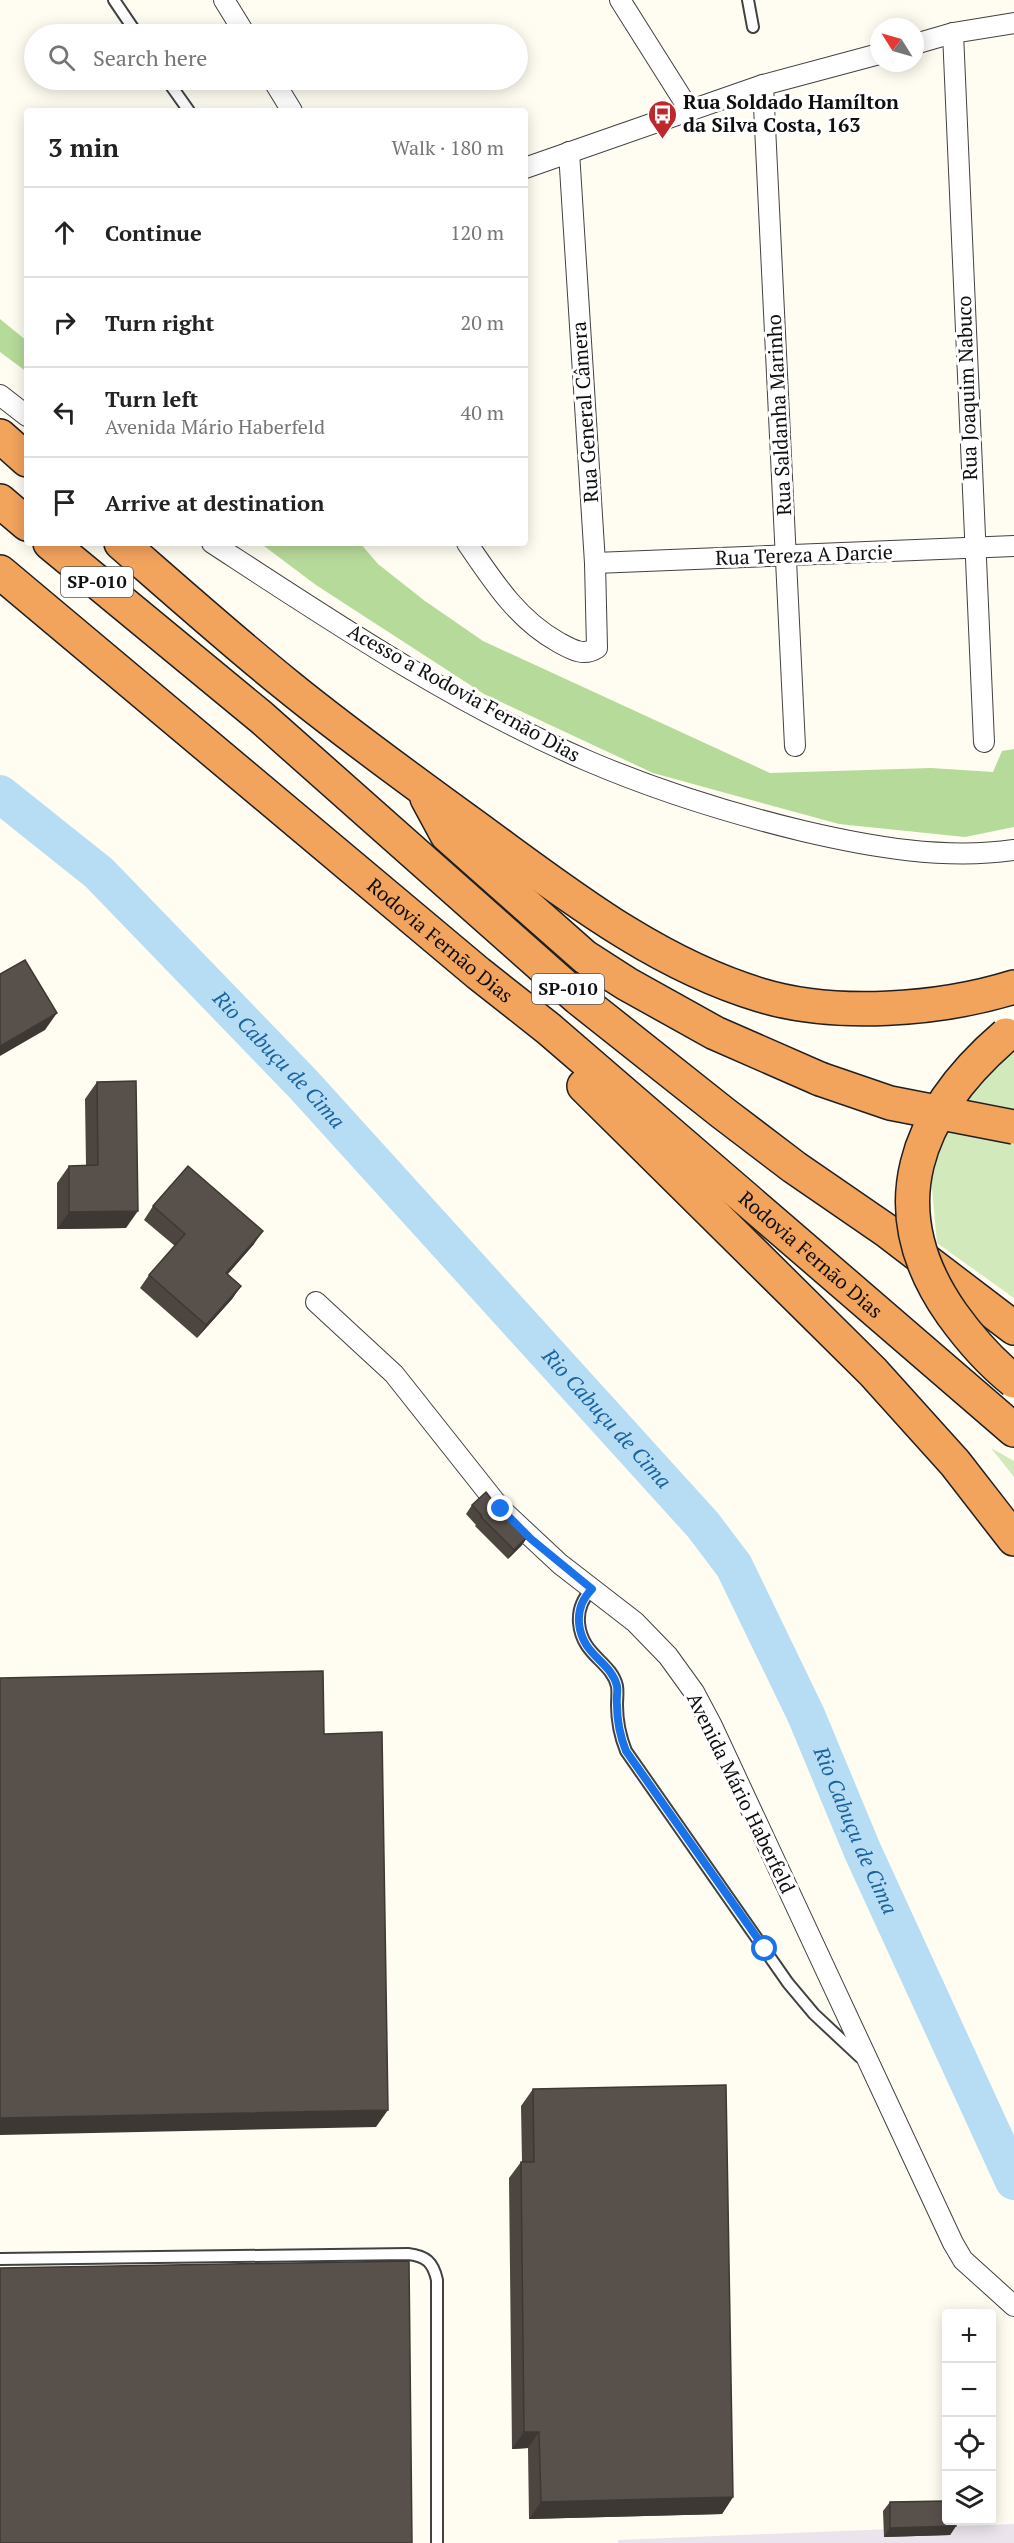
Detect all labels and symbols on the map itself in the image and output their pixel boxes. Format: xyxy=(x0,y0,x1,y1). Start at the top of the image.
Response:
north arrow xyxy=(870,18,924,72)
place label: Rua Soldado Hamílton da Silva Costa, 163 xyxy=(683,88,899,138)
bus stop icon: Rua Soldado Hamílton da Silva Costa, 163 xyxy=(646,98,678,140)
street label: Rua Joaquim Nabuco xyxy=(950,295,983,481)
street label: Rua Saldanha Marinho xyxy=(760,314,797,516)
street label: Rua General Câmera xyxy=(565,320,604,504)
street label: Rua Tereza A Darcie xyxy=(715,538,893,571)
road number: SP-010 xyxy=(61,567,133,597)
street label: Acesso a Rodovia Fernão Dias xyxy=(343,617,585,768)
street label: Rodovia Fernão Dias xyxy=(362,872,519,1009)
road number: SP-010 xyxy=(532,974,604,1004)
water label: Rio Cabuçu de Cima xyxy=(207,984,352,1134)
street label: Rodovia Fernão Dias xyxy=(733,1185,889,1324)
water label: Rio Cabuçu de Cima xyxy=(536,1341,678,1494)
route end xyxy=(487,1495,513,1521)
street label: Avenida Mário Haberfeld xyxy=(681,1688,802,1898)
water label: Rio Cabuçu de Cima xyxy=(807,1741,905,1919)
route start xyxy=(751,1935,777,1961)

